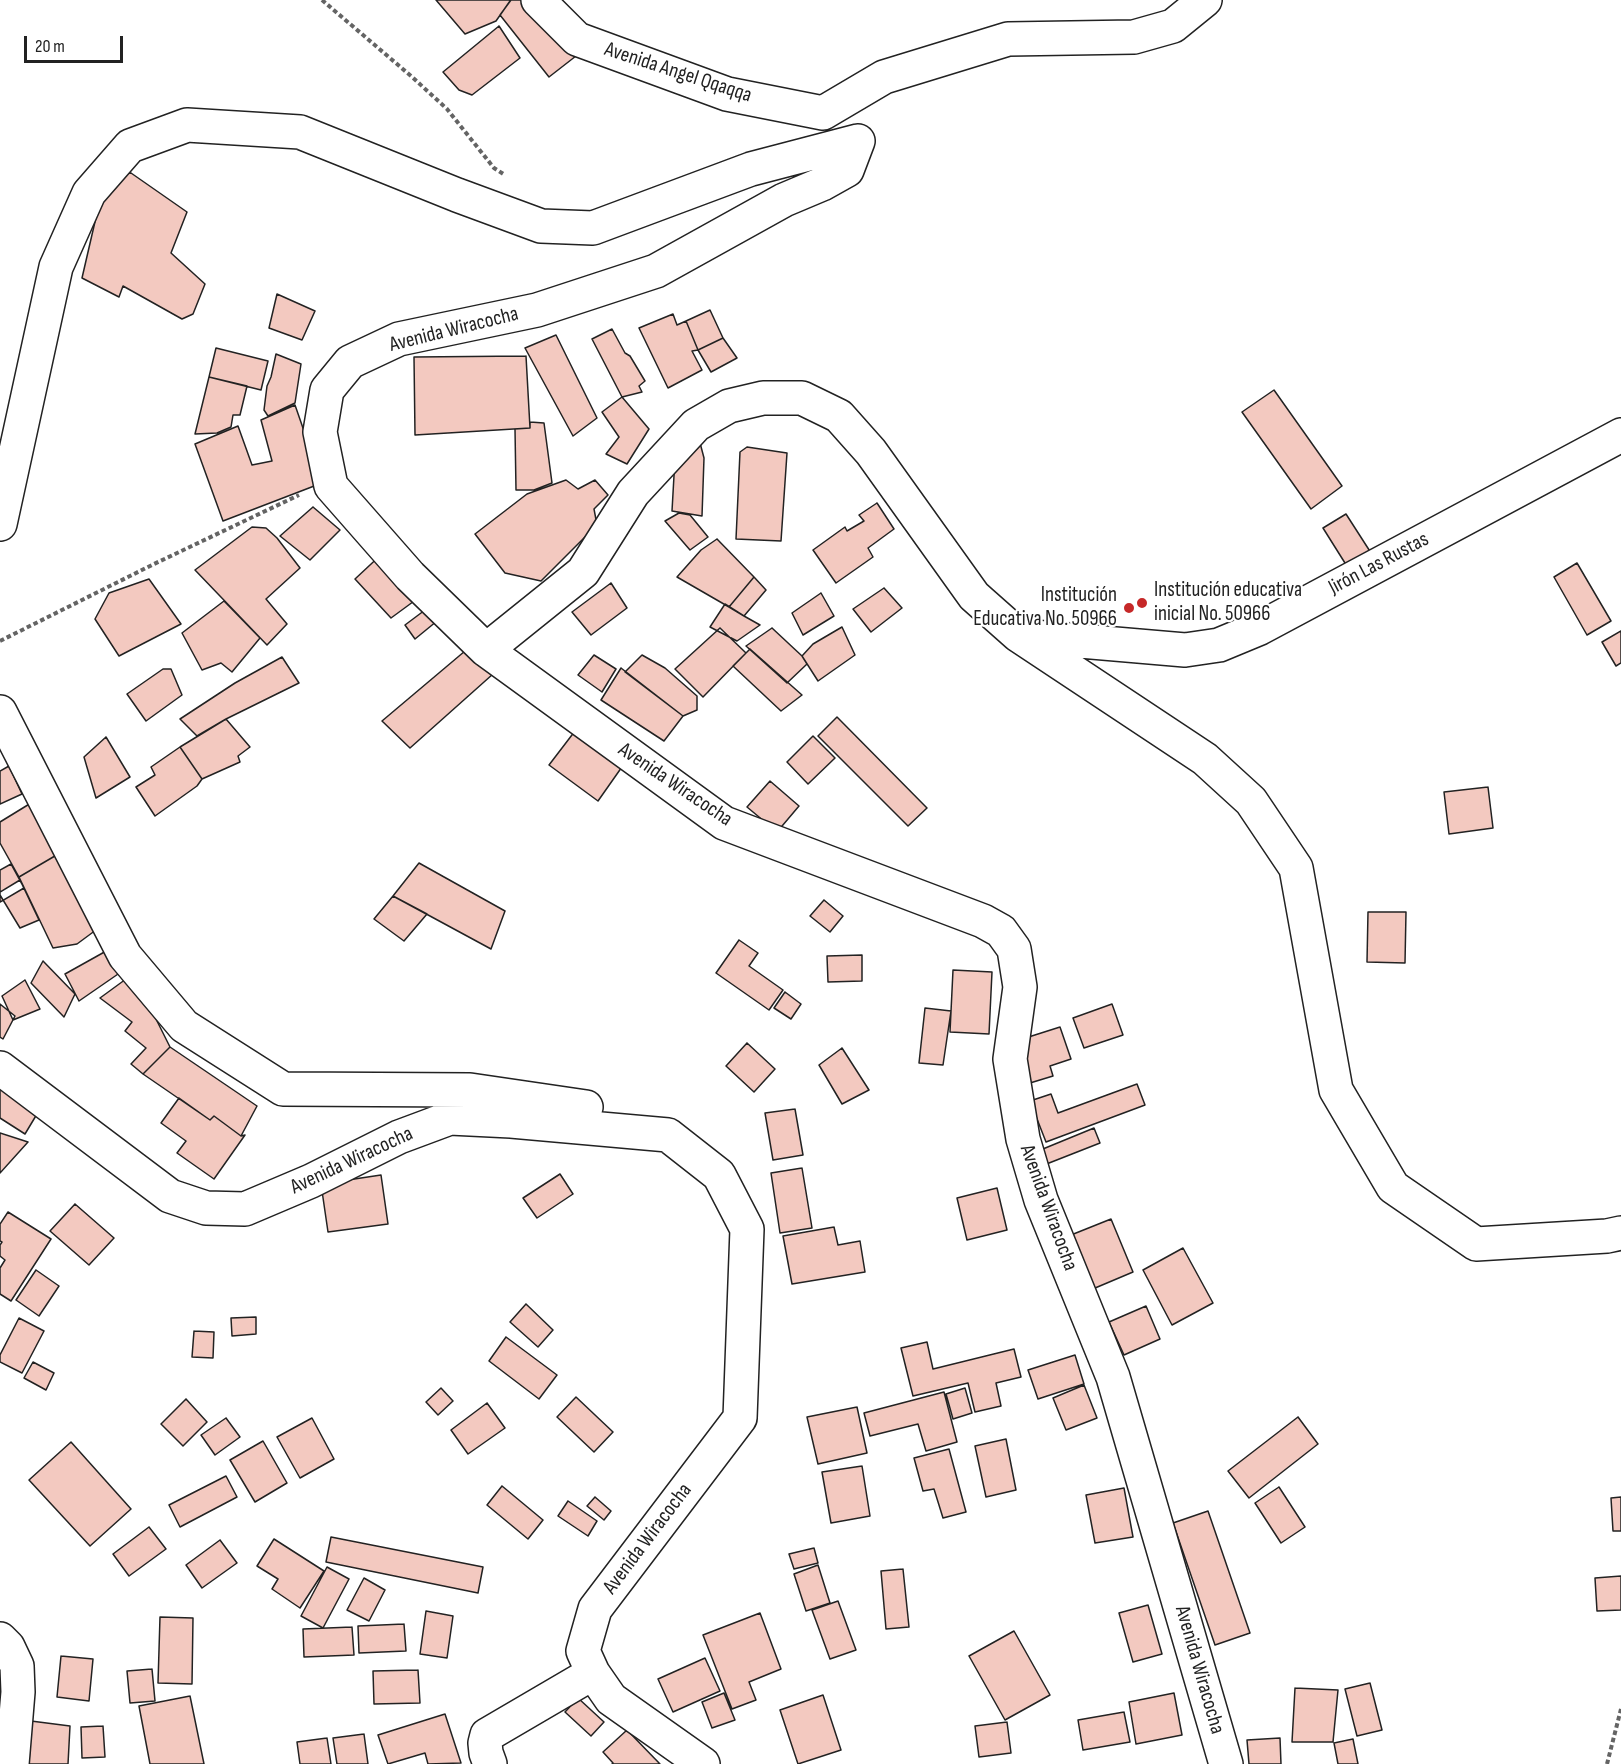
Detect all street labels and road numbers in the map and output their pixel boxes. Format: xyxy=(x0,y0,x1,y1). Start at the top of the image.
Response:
street label: Avenida Angel Qqaqqa xyxy=(601,37,755,109)
street label: Avenida Wiracocha xyxy=(387,302,521,358)
street label: Jirón Las Rustas xyxy=(1325,527,1433,601)
street label: Avenida Wiracocha xyxy=(613,738,737,832)
street label: Avenida Wiracocha xyxy=(287,1122,417,1200)
street label: Avenida Wiracocha xyxy=(1014,1142,1082,1274)
street label: Avenida Wiracocha xyxy=(598,1479,698,1599)
street label: Avenida Wiracocha xyxy=(1169,1603,1229,1737)

